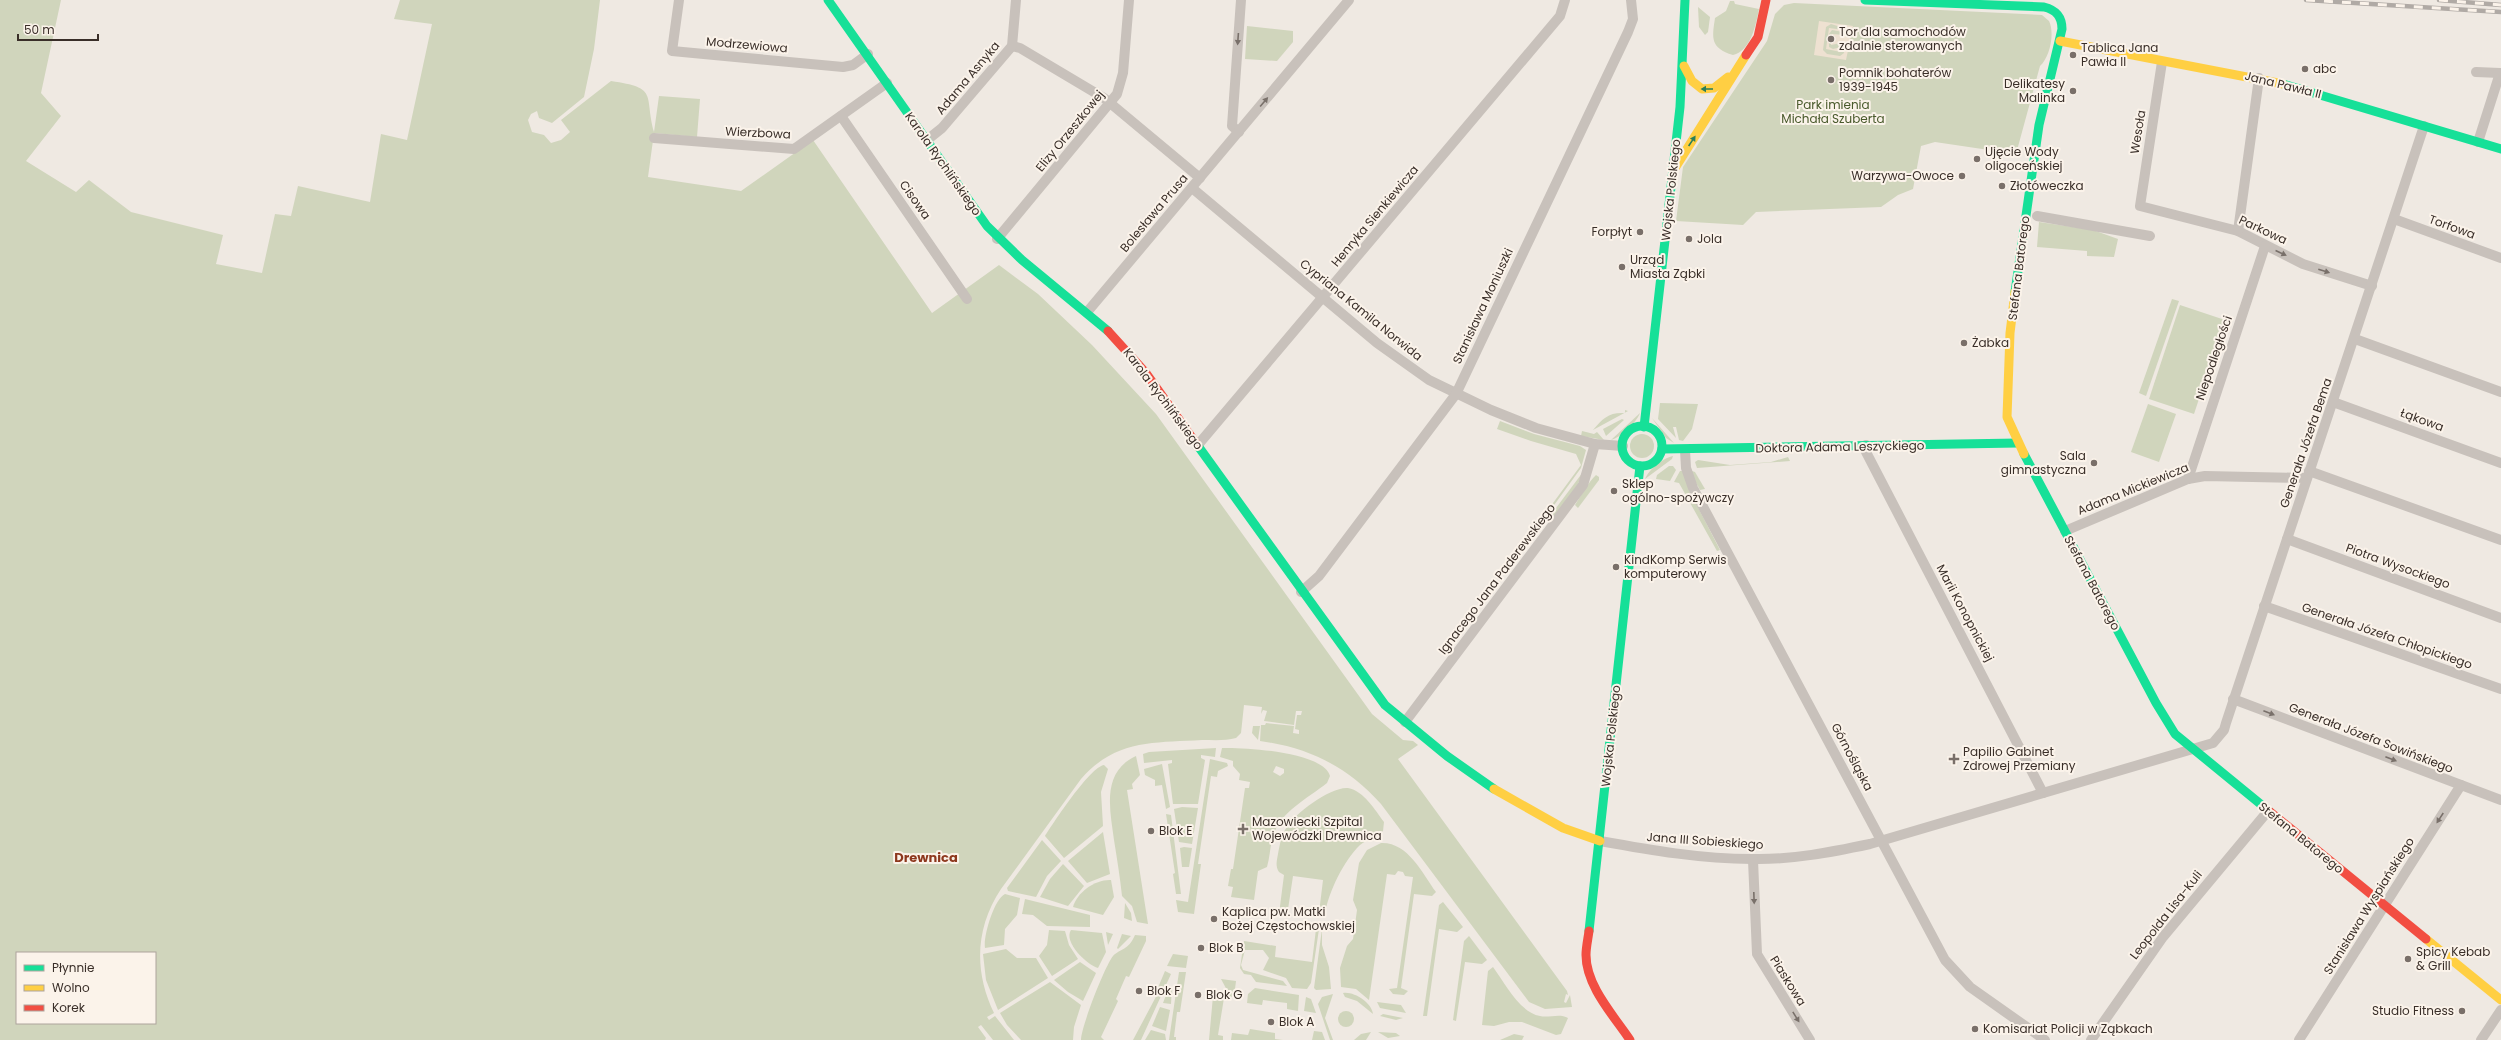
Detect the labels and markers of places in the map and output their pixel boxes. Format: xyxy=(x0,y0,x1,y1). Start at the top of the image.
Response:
place label: Tor dla samochodów zdalnie sterowanych xyxy=(1839,23,1966,54)
marker: Tor dla samochodów zdalnie sterowanych xyxy=(1826,34,1836,44)
place label: Tablica Jana Pawła II xyxy=(2081,39,2159,70)
marker: Tablica Jana Pawła II xyxy=(2068,50,2078,60)
place label: abc xyxy=(2313,60,2337,77)
place label: Pomnik bohaterów 1939-1945 xyxy=(1839,64,1952,95)
marker: abc xyxy=(2300,64,2310,74)
marker: Pomnik bohaterów 1939-1945 xyxy=(1826,75,1836,85)
place label: Delikatesy Malinka xyxy=(2004,75,2065,106)
marker: Delikatesy Malinka xyxy=(2068,86,2078,96)
place label: Ujęcie Wody oligoceńskiej xyxy=(1985,143,2063,174)
marker: Ujęcie Wody oligoceńskiej xyxy=(1972,154,1982,164)
place label: Warzywa-Owoce xyxy=(1851,167,1954,184)
marker: Warzywa-Owoce xyxy=(1957,171,1967,181)
place label: Złotóweczka xyxy=(2010,177,2084,194)
marker: Złotóweczka xyxy=(1997,181,2007,191)
place label: Forpłyt xyxy=(1592,223,1632,240)
marker: Forpłyt xyxy=(1635,227,1645,237)
place label: Jola xyxy=(1697,230,1722,247)
marker: Jola xyxy=(1684,234,1694,244)
place label: Urząd Miasta Ząbki xyxy=(1630,251,1705,282)
marker: Urząd Miasta Ząbki xyxy=(1617,262,1627,272)
place label: Żabka xyxy=(1972,334,2009,351)
marker: Żabka xyxy=(1959,338,1969,348)
place label: Sala gimnastyczna xyxy=(2001,447,2086,478)
marker: Sala gimnastyczna xyxy=(2089,458,2099,468)
place label: Sklep ogólno-spożywczy xyxy=(1622,475,1734,506)
marker: Sklep ogólno-spożywczy xyxy=(1609,486,1619,496)
place label: KindKomp Serwis komputerowy xyxy=(1624,551,1727,582)
marker: KindKomp Serwis komputerowy xyxy=(1611,562,1621,572)
place label: Papilio Gabinet Zdrowej Przemiany xyxy=(1963,743,2076,774)
marker: Papilio Gabinet Zdrowej Przemiany xyxy=(1948,753,1960,765)
place label: Mazowiecki Szpital Wojewódzki Drewnica xyxy=(1252,813,1382,844)
place label: Blok E xyxy=(1159,822,1193,839)
marker: Mazowiecki Szpital Wojewódzki Drewnica xyxy=(1237,823,1249,835)
marker: Blok E xyxy=(1146,826,1156,836)
place label: Kaplica pw. Matki Bożej Częstochowskiej xyxy=(1222,903,1355,934)
marker: Kaplica pw. Matki Bożej Częstochowskiej xyxy=(1209,914,1219,924)
place label: Blok B xyxy=(1209,939,1244,956)
marker: Blok B xyxy=(1196,943,1206,953)
place label: Spicy Kebab & Grill xyxy=(2416,943,2490,974)
marker: Spicy Kebab & Grill xyxy=(2403,954,2413,964)
place label: Blok F xyxy=(1147,982,1180,999)
marker: Blok F xyxy=(1134,986,1144,996)
place label: Blok G xyxy=(1206,986,1243,1003)
marker: Blok G xyxy=(1193,990,1203,1000)
place label: Studio Fitness xyxy=(2372,1002,2454,1019)
marker: Studio Fitness xyxy=(2457,1006,2467,1016)
place label: Blok A xyxy=(1279,1013,1314,1030)
marker: Blok A xyxy=(1266,1017,1276,1027)
place label: Komisariat Policji w Ząbkach xyxy=(1983,1020,2153,1037)
marker: Komisariat Policji w Ząbkach xyxy=(1970,1024,1980,1034)

